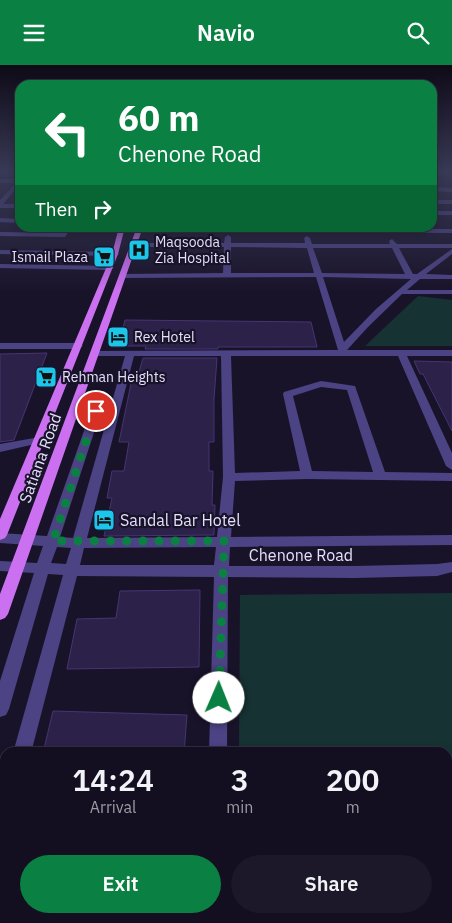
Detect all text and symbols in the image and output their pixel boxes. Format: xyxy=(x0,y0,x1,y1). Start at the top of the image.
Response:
text: Navio xyxy=(197,18,255,47)
icon: menu xyxy=(20,19,48,47)
icon: search xyxy=(404,19,432,47)
text: 60 m xyxy=(118,95,200,141)
icon: left xyxy=(35,100,100,165)
text: Chenone Road xyxy=(118,139,261,168)
icon: right xyxy=(88,195,116,223)
text: Then xyxy=(35,197,78,221)
place label: Maqsooda Zia Hospital xyxy=(155,233,230,267)
hospital icon: Maqsooda Zia Hospital xyxy=(127,238,151,262)
supermarket icon: Ismail Plaza xyxy=(92,245,116,269)
place label: Ismail Plaza xyxy=(12,248,89,266)
hotel icon: Rex Hotel xyxy=(106,325,130,349)
place label: Rex Hotel xyxy=(134,328,195,346)
supermarket icon: Rehman Heights xyxy=(34,365,58,389)
place label: Rehman Heights xyxy=(62,368,166,386)
pin xyxy=(75,390,117,432)
icon: arrive xyxy=(82,397,110,425)
street label: Satiana Road xyxy=(14,410,66,506)
hotel icon: Sandal Bar Hotel xyxy=(92,508,116,532)
place label: Sandal Bar Hotel xyxy=(120,510,240,530)
street label: Chenone Road xyxy=(249,545,353,565)
position arrow xyxy=(192,671,244,723)
text: 14:24 xyxy=(72,760,154,799)
text: 3 xyxy=(231,760,249,799)
text: 200 xyxy=(326,760,380,799)
text: Arrival xyxy=(90,797,136,817)
text: min xyxy=(226,797,253,817)
text: m xyxy=(346,797,360,817)
button: Exit xyxy=(20,855,221,913)
button: Share xyxy=(231,855,432,913)

